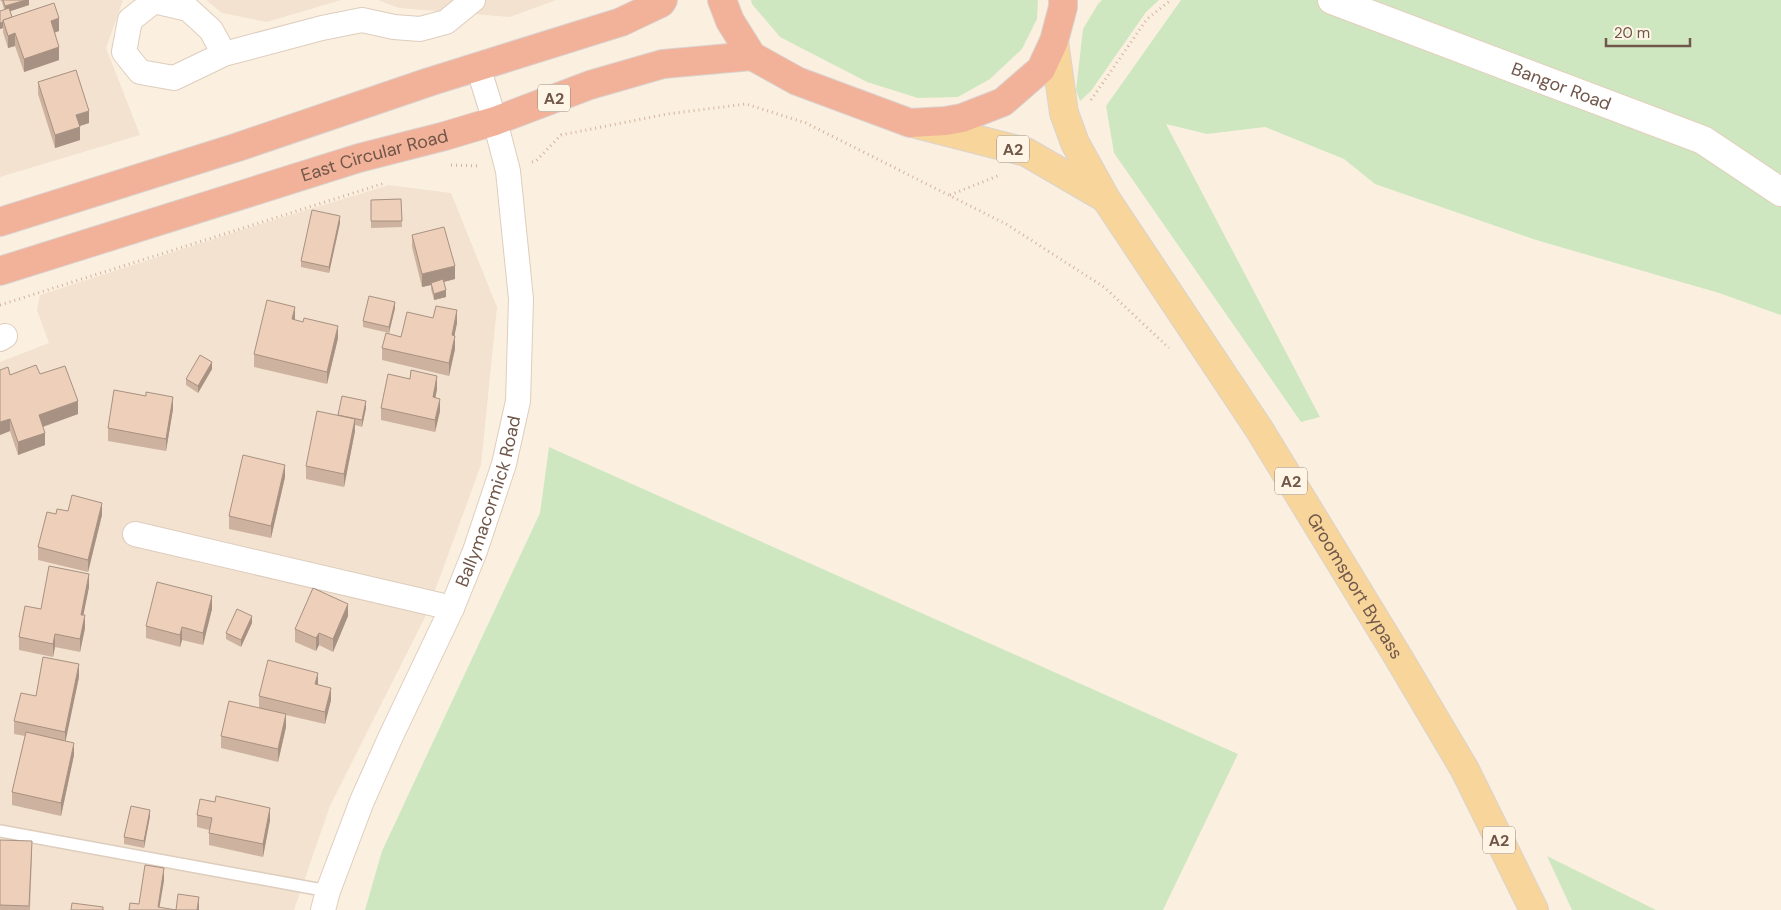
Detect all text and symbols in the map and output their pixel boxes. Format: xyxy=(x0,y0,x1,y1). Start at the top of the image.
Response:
scale bar xyxy=(1606,15,1690,47)
text: 20 m xyxy=(1614,23,1650,43)
street label: Bangor Road xyxy=(1508,57,1614,116)
road number: A2 xyxy=(538,85,570,112)
street label: East Circular Road xyxy=(298,124,451,188)
road number: A2 xyxy=(997,136,1029,162)
street label: Ballymacormick Road xyxy=(450,413,526,590)
road number: A2 xyxy=(1275,468,1307,494)
street label: Groomsport Bypass xyxy=(1301,509,1409,664)
road number: A2 xyxy=(1483,826,1515,854)

